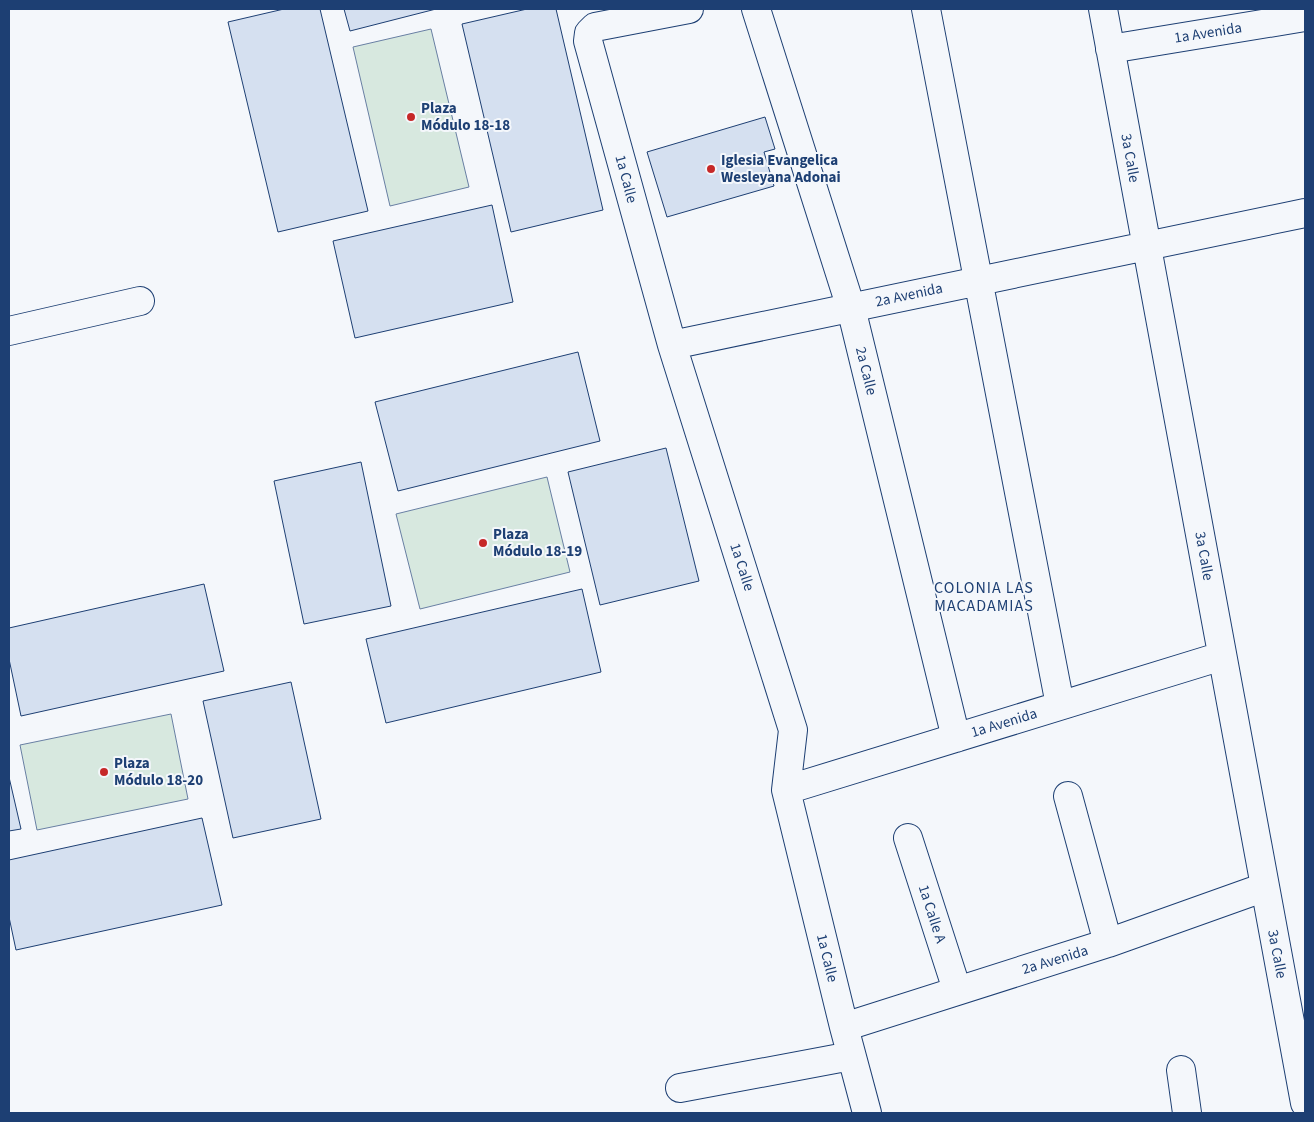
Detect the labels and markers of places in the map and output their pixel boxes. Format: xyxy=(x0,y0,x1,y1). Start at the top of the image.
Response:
place label: Plaza Módulo 18-18 xyxy=(421,98,510,136)
marker: Plaza Módulo 18-18 xyxy=(405,111,417,123)
place label: Iglesia Evangelica Wesleyana Adonai xyxy=(721,150,841,188)
marker: Iglesia Evangelica Wesleyana Adonai xyxy=(705,163,717,175)
place label: Plaza Módulo 18-19 xyxy=(493,524,582,562)
marker: Plaza Módulo 18-19 xyxy=(477,537,489,549)
place label: Plaza Módulo 18-20 xyxy=(114,753,203,791)
marker: Plaza Módulo 18-20 xyxy=(98,766,110,778)

